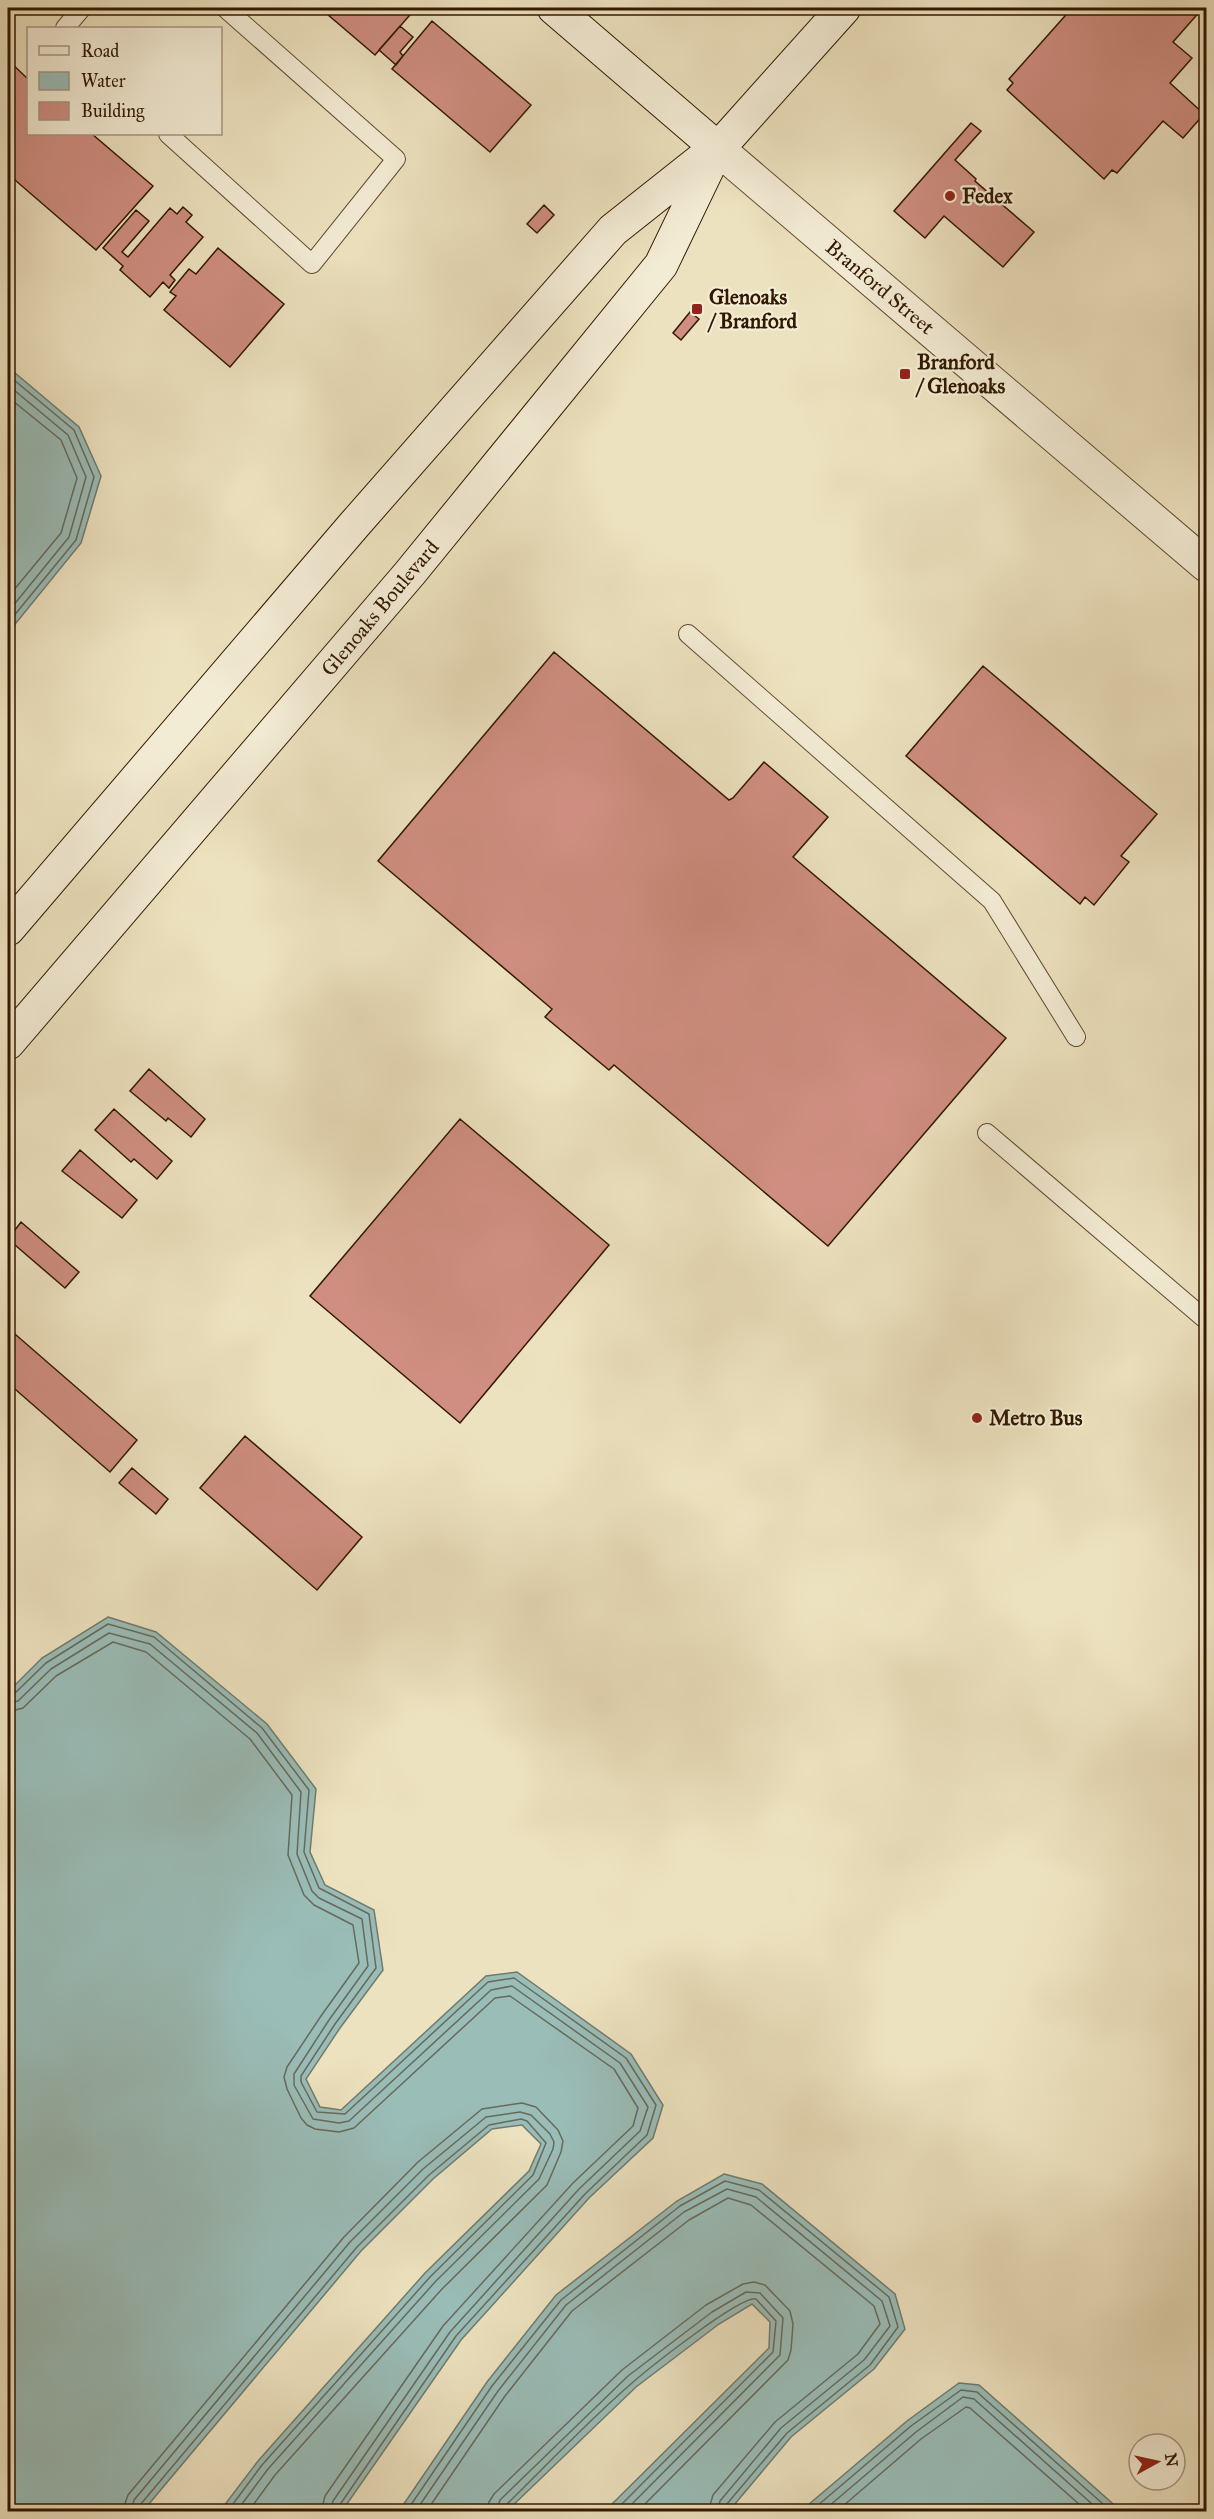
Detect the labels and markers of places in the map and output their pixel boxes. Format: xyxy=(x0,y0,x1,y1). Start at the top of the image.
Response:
place label: Fedex xyxy=(962,183,1013,209)
marker: Fedex xyxy=(943,189,957,203)
place label: Glenoaks / Branford xyxy=(707,284,797,334)
marker: Glenoaks / Branford xyxy=(690,302,704,316)
place label: Branford / Glenoaks xyxy=(915,349,1006,399)
marker: Branford / Glenoaks xyxy=(898,367,912,381)
place label: Metro Bus xyxy=(989,1405,1083,1431)
marker: Metro Bus xyxy=(970,1411,984,1425)

